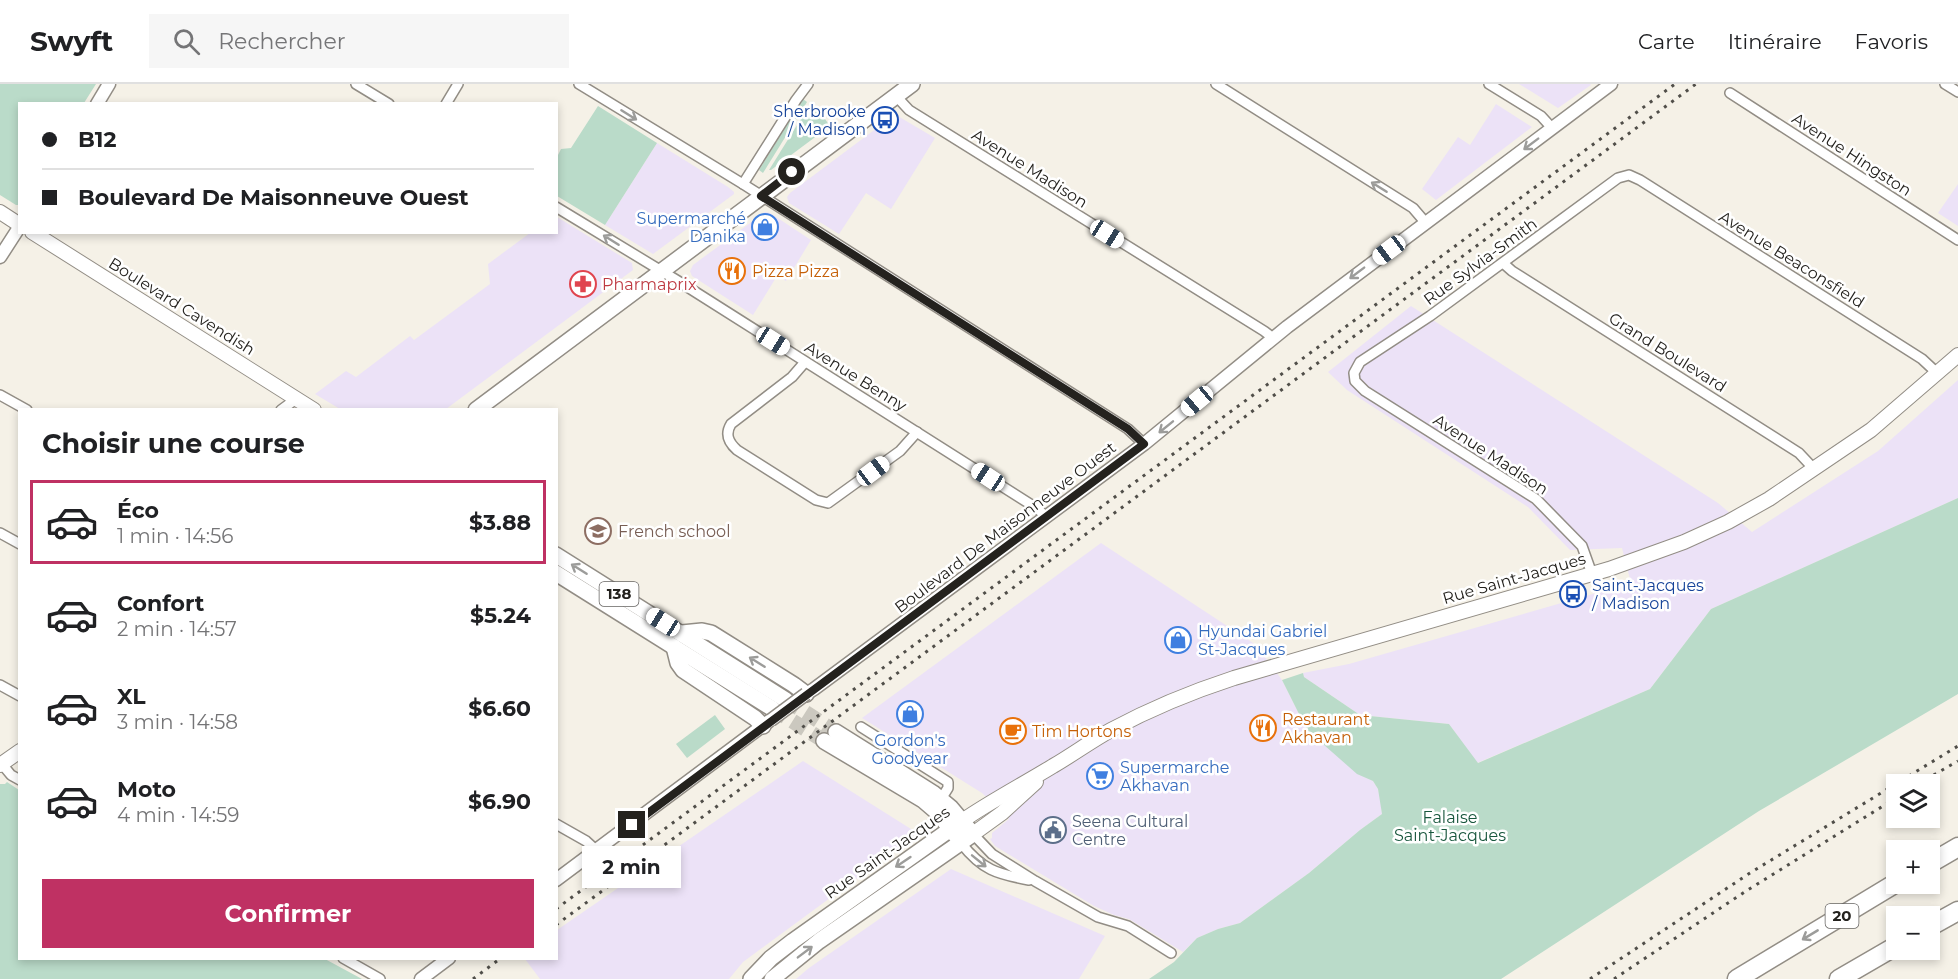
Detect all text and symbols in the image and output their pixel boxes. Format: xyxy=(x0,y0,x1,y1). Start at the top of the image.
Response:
search box xyxy=(149,14,569,68)
text: Swyft xyxy=(30,24,113,58)
icon: search xyxy=(170,25,203,58)
text: Rechercher xyxy=(218,28,346,55)
text: Carte xyxy=(1638,29,1695,54)
text: Itinéraire xyxy=(1728,29,1822,54)
text: Favoris xyxy=(1855,29,1928,54)
place label: Sherbrooke / Madison xyxy=(773,102,866,139)
bus stop icon: Sherbrooke / Madison xyxy=(870,105,900,135)
one-way arrow xyxy=(620,109,637,121)
street label: Avenue Hingston xyxy=(1788,109,1915,200)
street label: Avenue Madison xyxy=(968,125,1091,212)
text: B12 xyxy=(78,126,116,153)
one-way arrow xyxy=(1523,138,1539,150)
route start xyxy=(778,158,805,185)
one-way arrow xyxy=(1371,180,1388,192)
text: Boulevard De Maisonneuve Ouest xyxy=(78,184,468,211)
street label: Avenue Beaconsfield xyxy=(1716,207,1868,312)
place label: Supermarché Danika xyxy=(637,209,746,246)
shop icon: Supermarché Danika xyxy=(750,212,780,242)
street label: Rue Sylvia-Smith xyxy=(1420,214,1541,309)
car xyxy=(1087,217,1127,251)
car xyxy=(1369,232,1409,268)
one-way arrow xyxy=(603,233,620,245)
street label: Boulevard Cavendish xyxy=(105,254,258,359)
restaurant icon: Pizza Pizza xyxy=(717,256,747,286)
place label: Pizza Pizza xyxy=(752,262,839,281)
one-way arrow xyxy=(1350,267,1366,280)
pharmacy icon: Pharmaprix xyxy=(568,269,598,299)
place label: Pharmaprix xyxy=(602,275,697,294)
street label: Grand Boulevard xyxy=(1605,309,1730,396)
car xyxy=(753,324,793,358)
street label: Avenue Benny xyxy=(801,338,910,415)
car xyxy=(1177,383,1217,419)
street label: Avenue Madison xyxy=(1430,410,1552,499)
one-way arrow xyxy=(1158,420,1174,433)
text: Choisir une course xyxy=(42,427,305,460)
street label: Boulevard De Maisonneuve Ouest xyxy=(891,438,1120,617)
car xyxy=(853,453,893,489)
car xyxy=(968,460,1008,494)
icon: car xyxy=(45,495,99,549)
text: Éco xyxy=(117,497,159,524)
text: $3.88 xyxy=(469,509,531,536)
school or university icon: French school xyxy=(583,516,613,546)
place label: French school xyxy=(618,522,730,541)
text: 1 min · 14:56 xyxy=(117,524,233,548)
street label: Rue Saint-Jacques xyxy=(1440,549,1588,608)
one-way arrow xyxy=(571,562,588,574)
place label: Saint-Jacques / Madison xyxy=(1591,576,1704,613)
bus stop icon: Saint-Jacques / Madison xyxy=(1558,579,1588,609)
road number: 138 xyxy=(600,582,638,606)
icon: car xyxy=(45,588,99,642)
text: Confort xyxy=(117,590,204,617)
text: $5.24 xyxy=(470,602,531,629)
car xyxy=(643,605,683,639)
text: 2 min · 14:57 xyxy=(117,617,237,641)
place label: Hyundai Gabriel St-Jacques xyxy=(1198,622,1327,659)
shop icon: Hyundai Gabriel St-Jacques xyxy=(1163,625,1193,655)
one-way arrow xyxy=(749,655,766,667)
icon: car xyxy=(45,681,99,735)
text: XL xyxy=(117,683,146,710)
text: $6.60 xyxy=(468,695,531,722)
shop icon: Gordon's Goodyear xyxy=(895,699,925,729)
text: 3 min · 14:58 xyxy=(117,710,238,734)
place label: Restaurant Akhavan xyxy=(1282,710,1370,747)
restaurant icon: Restaurant Akhavan xyxy=(1248,713,1278,743)
cafe icon: Tim Hortons xyxy=(998,716,1028,746)
place label: Tim Hortons xyxy=(1032,722,1131,741)
place label: Gordon's Goodyear xyxy=(872,731,948,768)
place label: Supermarche Akhavan xyxy=(1120,758,1229,795)
supermarket icon: Supermarche Akhavan xyxy=(1085,761,1115,791)
icon: car xyxy=(45,774,99,828)
map controls xyxy=(1886,774,1940,960)
button: layers xyxy=(1886,774,1940,828)
text: Moto xyxy=(117,776,176,803)
text: $6.90 xyxy=(468,788,531,815)
street label: Rue Saint-Jacques xyxy=(821,802,954,903)
text: 4 min · 14:59 xyxy=(117,803,239,827)
park label: Falaise Saint-Jacques xyxy=(1394,808,1506,845)
route end xyxy=(618,811,645,838)
place label: Seena Cultural Centre xyxy=(1072,812,1188,849)
public building icon: Seena Cultural Centre xyxy=(1038,815,1068,845)
button: + xyxy=(1886,840,1940,894)
callout: 2 min xyxy=(582,846,682,888)
one-way arrow xyxy=(971,854,986,868)
text: 2 min xyxy=(602,855,661,879)
one-way arrow xyxy=(895,856,912,869)
button: Confirmer xyxy=(42,879,534,948)
road number: 20 xyxy=(1826,904,1858,928)
button: − xyxy=(1886,906,1940,960)
one-way arrow xyxy=(1802,929,1819,941)
one-way arrow xyxy=(796,946,812,958)

